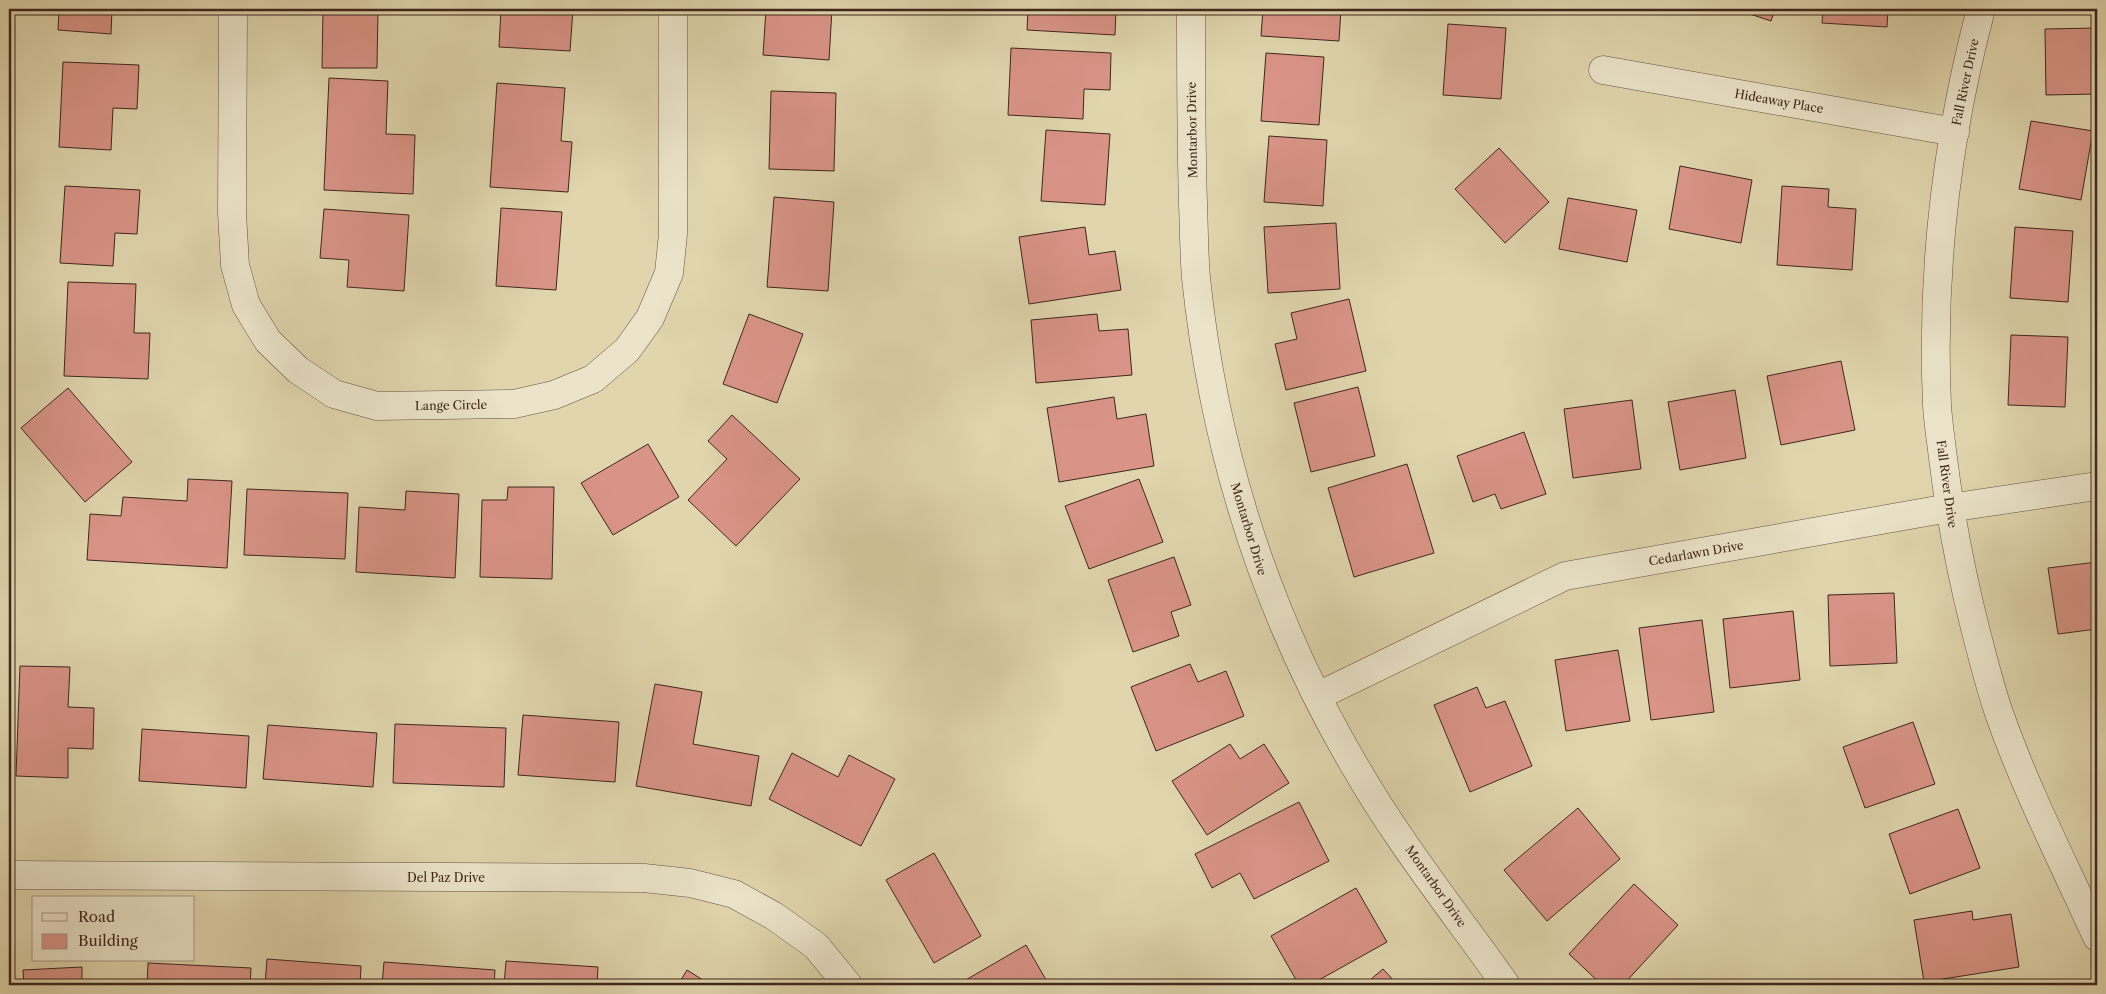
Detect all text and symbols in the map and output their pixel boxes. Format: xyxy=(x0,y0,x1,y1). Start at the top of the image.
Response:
street label: Fall River Drive xyxy=(1948,37,1982,127)
street label: Montarbor Drive xyxy=(1184,82,1200,178)
street label: Hideaway Place xyxy=(1733,86,1825,116)
street label: Lange Circle xyxy=(415,397,488,413)
street label: Fall River Drive xyxy=(1933,439,1961,529)
street label: Montarbor Drive xyxy=(1228,481,1270,577)
street label: Cedarlawn Drive xyxy=(1647,537,1745,569)
street label: Montarbor Drive xyxy=(1402,842,1470,930)
street label: Del Paz Drive xyxy=(407,870,485,885)
legend xyxy=(32,896,195,962)
text: Road xyxy=(78,907,115,926)
text: Building xyxy=(78,931,138,950)

